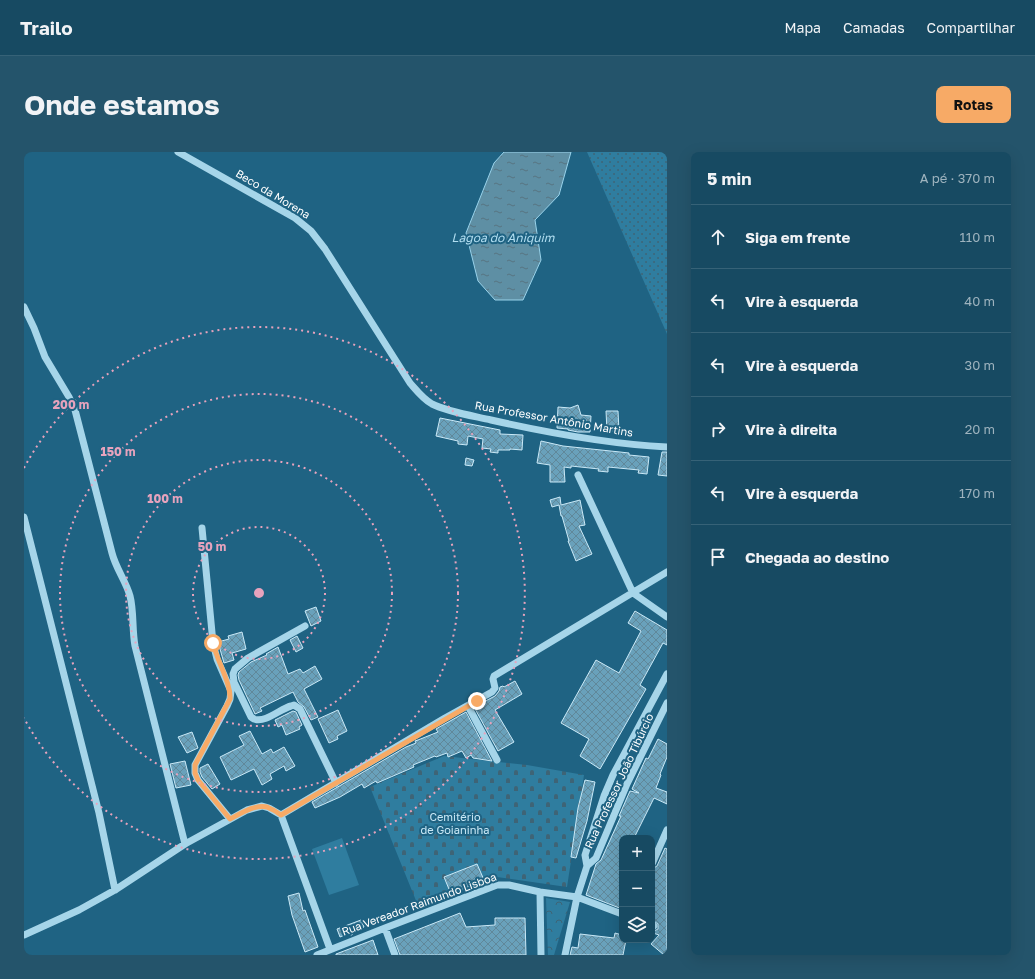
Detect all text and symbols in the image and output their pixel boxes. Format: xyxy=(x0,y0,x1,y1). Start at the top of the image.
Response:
text: Trailo xyxy=(20,16,73,39)
text: Mapa xyxy=(784,19,821,36)
text: Camadas xyxy=(843,19,905,36)
text: Compartilhar xyxy=(927,19,1015,36)
button: Rotas xyxy=(936,86,1011,123)
text: Onde estamos xyxy=(24,88,220,121)
street label: Beco da Morena xyxy=(234,166,313,221)
text: 5 min xyxy=(707,168,751,189)
text: A pé · 370 m xyxy=(920,170,995,186)
icon: ahead xyxy=(707,226,729,248)
text: Siga em frente xyxy=(745,228,850,246)
text: 110 m xyxy=(960,229,995,245)
water label: Lagoa do Aniquim xyxy=(452,230,556,245)
icon: left xyxy=(707,290,729,312)
text: Vire à esquerda xyxy=(745,292,858,310)
text: 40 m xyxy=(964,293,995,309)
icon: left xyxy=(707,354,729,376)
text: Vire à esquerda xyxy=(745,356,858,374)
text: 30 m xyxy=(965,357,995,373)
text: 200 m xyxy=(53,397,89,412)
street label: Rua Professor Antônio Martins xyxy=(474,398,634,439)
icon: right xyxy=(707,418,729,440)
text: Vire à direita xyxy=(745,420,837,438)
text: 20 m xyxy=(965,421,995,437)
text: 150 m xyxy=(101,444,135,459)
icon: left xyxy=(707,482,729,504)
text: Vire à esquerda xyxy=(745,484,858,502)
text: 170 m xyxy=(959,485,995,501)
text: 100 m xyxy=(147,491,183,506)
text: 50 m xyxy=(198,539,226,554)
icon: arrive xyxy=(707,546,729,568)
text: Chegada ao destino xyxy=(745,548,889,566)
centre of rings xyxy=(252,586,266,600)
route start xyxy=(204,634,222,652)
route end xyxy=(468,692,486,710)
street label: Rua Professor João Tibúrcio xyxy=(581,711,656,850)
park label: Cemitério de Goianinha xyxy=(421,810,489,836)
map controls xyxy=(619,835,655,943)
button: + xyxy=(619,835,655,871)
street label: Rua Vereador Raimundo Lisboa xyxy=(340,869,498,938)
button: − xyxy=(619,871,655,907)
button: layers xyxy=(619,907,655,943)

